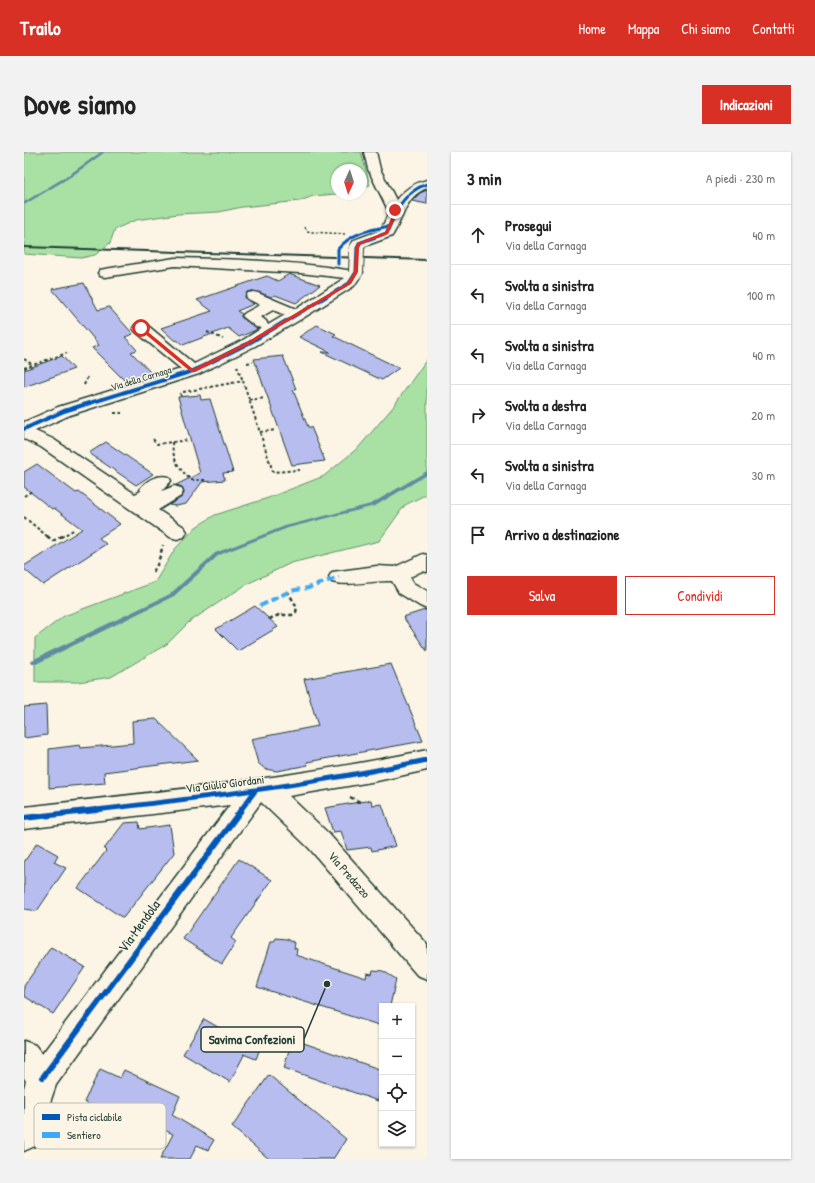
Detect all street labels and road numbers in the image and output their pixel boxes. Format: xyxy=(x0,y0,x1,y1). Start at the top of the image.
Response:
street label: Via della Carnaga xyxy=(109,363,173,394)
street label: Via Giulio Giordani xyxy=(185,770,265,797)
street label: Via Predazzo xyxy=(324,848,374,902)
street label: Via Mendola xyxy=(113,895,164,956)

